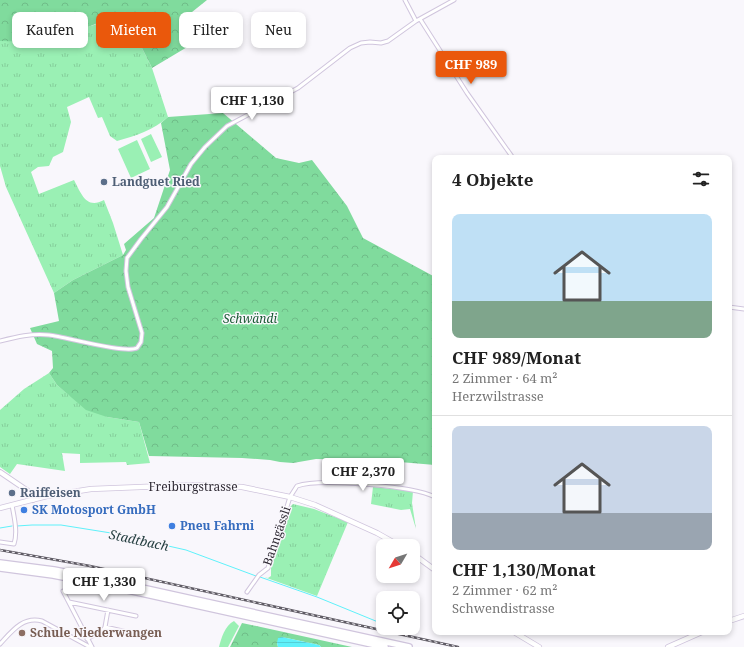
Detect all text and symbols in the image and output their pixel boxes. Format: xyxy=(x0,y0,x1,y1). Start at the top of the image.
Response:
chip: Kaufen xyxy=(12,12,88,48)
chip: Mieten xyxy=(96,12,171,48)
chip: Filter xyxy=(179,12,243,48)
chip: Neu xyxy=(251,12,306,48)
pin: CHF 989 xyxy=(434,51,508,85)
text: CHF 989 xyxy=(445,55,497,73)
pin: CHF 1,130 xyxy=(206,87,298,121)
text: CHF 1,130 xyxy=(220,91,284,109)
text: 4 Objekte xyxy=(452,168,533,191)
icon: filters xyxy=(690,168,712,190)
place label: Landguet Ried xyxy=(112,173,200,190)
marker: Landguet Ried xyxy=(99,177,109,187)
icon: home xyxy=(546,240,618,312)
park label: Schwändi xyxy=(223,310,277,327)
text: CHF 989/Monat xyxy=(452,346,581,369)
text: 2 Zimmer · 64 m² xyxy=(452,369,558,387)
text: Herzwilstrasse xyxy=(452,387,544,405)
icon: home xyxy=(546,452,618,524)
pin: CHF 2,370 xyxy=(317,458,409,492)
text: CHF 2,370 xyxy=(331,462,395,480)
street label: Freiburgstrasse xyxy=(148,478,238,495)
place label: Raiffeisen xyxy=(20,484,81,501)
marker: Raiffeisen xyxy=(7,488,17,498)
place label: SK Motosport GmbH xyxy=(32,501,156,518)
street label: Bahngässli xyxy=(258,504,295,568)
marker: SK Motosport GmbH xyxy=(19,505,29,515)
place label: Pneu Fahrni xyxy=(180,517,255,534)
marker: Pneu Fahrni xyxy=(167,521,177,531)
water label: Stadtbach xyxy=(107,525,171,555)
north arrow xyxy=(376,539,420,583)
map controls xyxy=(376,539,420,635)
text: CHF 1,130/Monat xyxy=(452,558,596,581)
pin: CHF 1,330 xyxy=(58,568,150,602)
text: CHF 1,330 xyxy=(72,572,136,590)
text: 2 Zimmer · 62 m² xyxy=(452,581,558,599)
button: locate xyxy=(376,591,420,635)
text: Schwendistrasse xyxy=(452,599,555,617)
place label: Schule Niederwangen xyxy=(30,624,162,641)
marker: Schule Niederwangen xyxy=(17,628,27,638)

